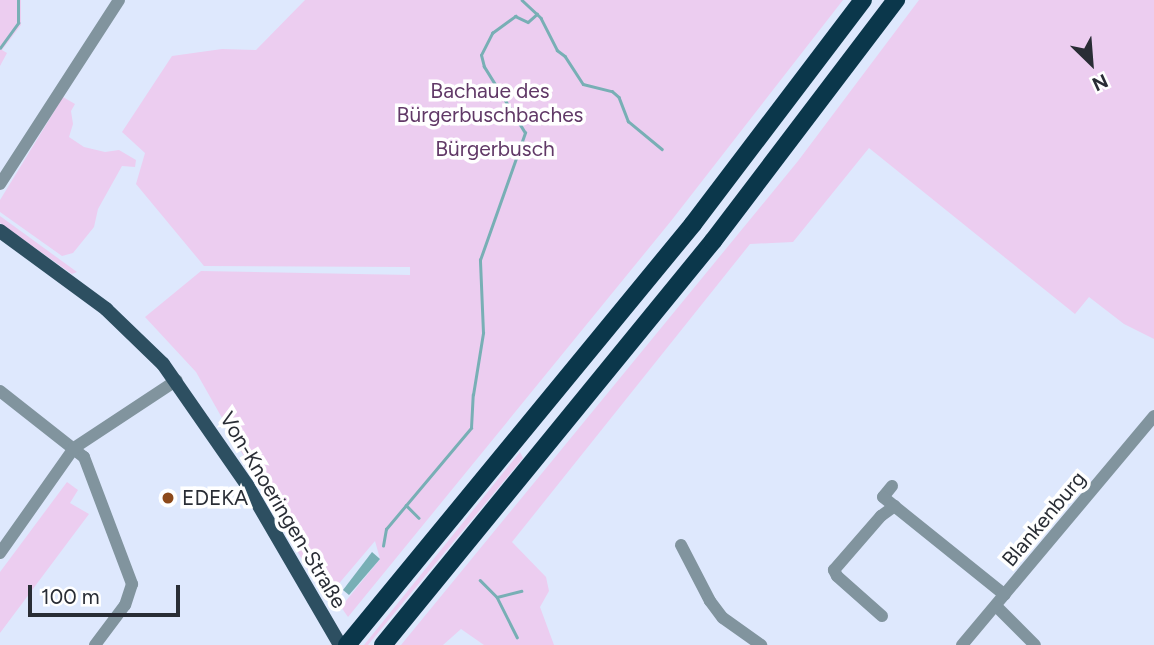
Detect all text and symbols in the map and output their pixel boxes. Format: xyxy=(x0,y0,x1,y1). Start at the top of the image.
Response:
north arrow xyxy=(1056,28,1126,98)
text: N xyxy=(1089,69,1112,96)
park label: Bachaue des Bürgerbuschbaches xyxy=(397,78,583,128)
park label: Bürgerbusch xyxy=(435,136,555,162)
street label: Von-Knoeringen-Straße xyxy=(214,407,352,613)
street label: Blankenburg xyxy=(997,466,1091,572)
place label: EDEKA xyxy=(182,485,248,511)
marker: EDEKA xyxy=(160,490,176,506)
scale bar xyxy=(32,572,184,616)
text: 100 m xyxy=(41,584,100,609)

